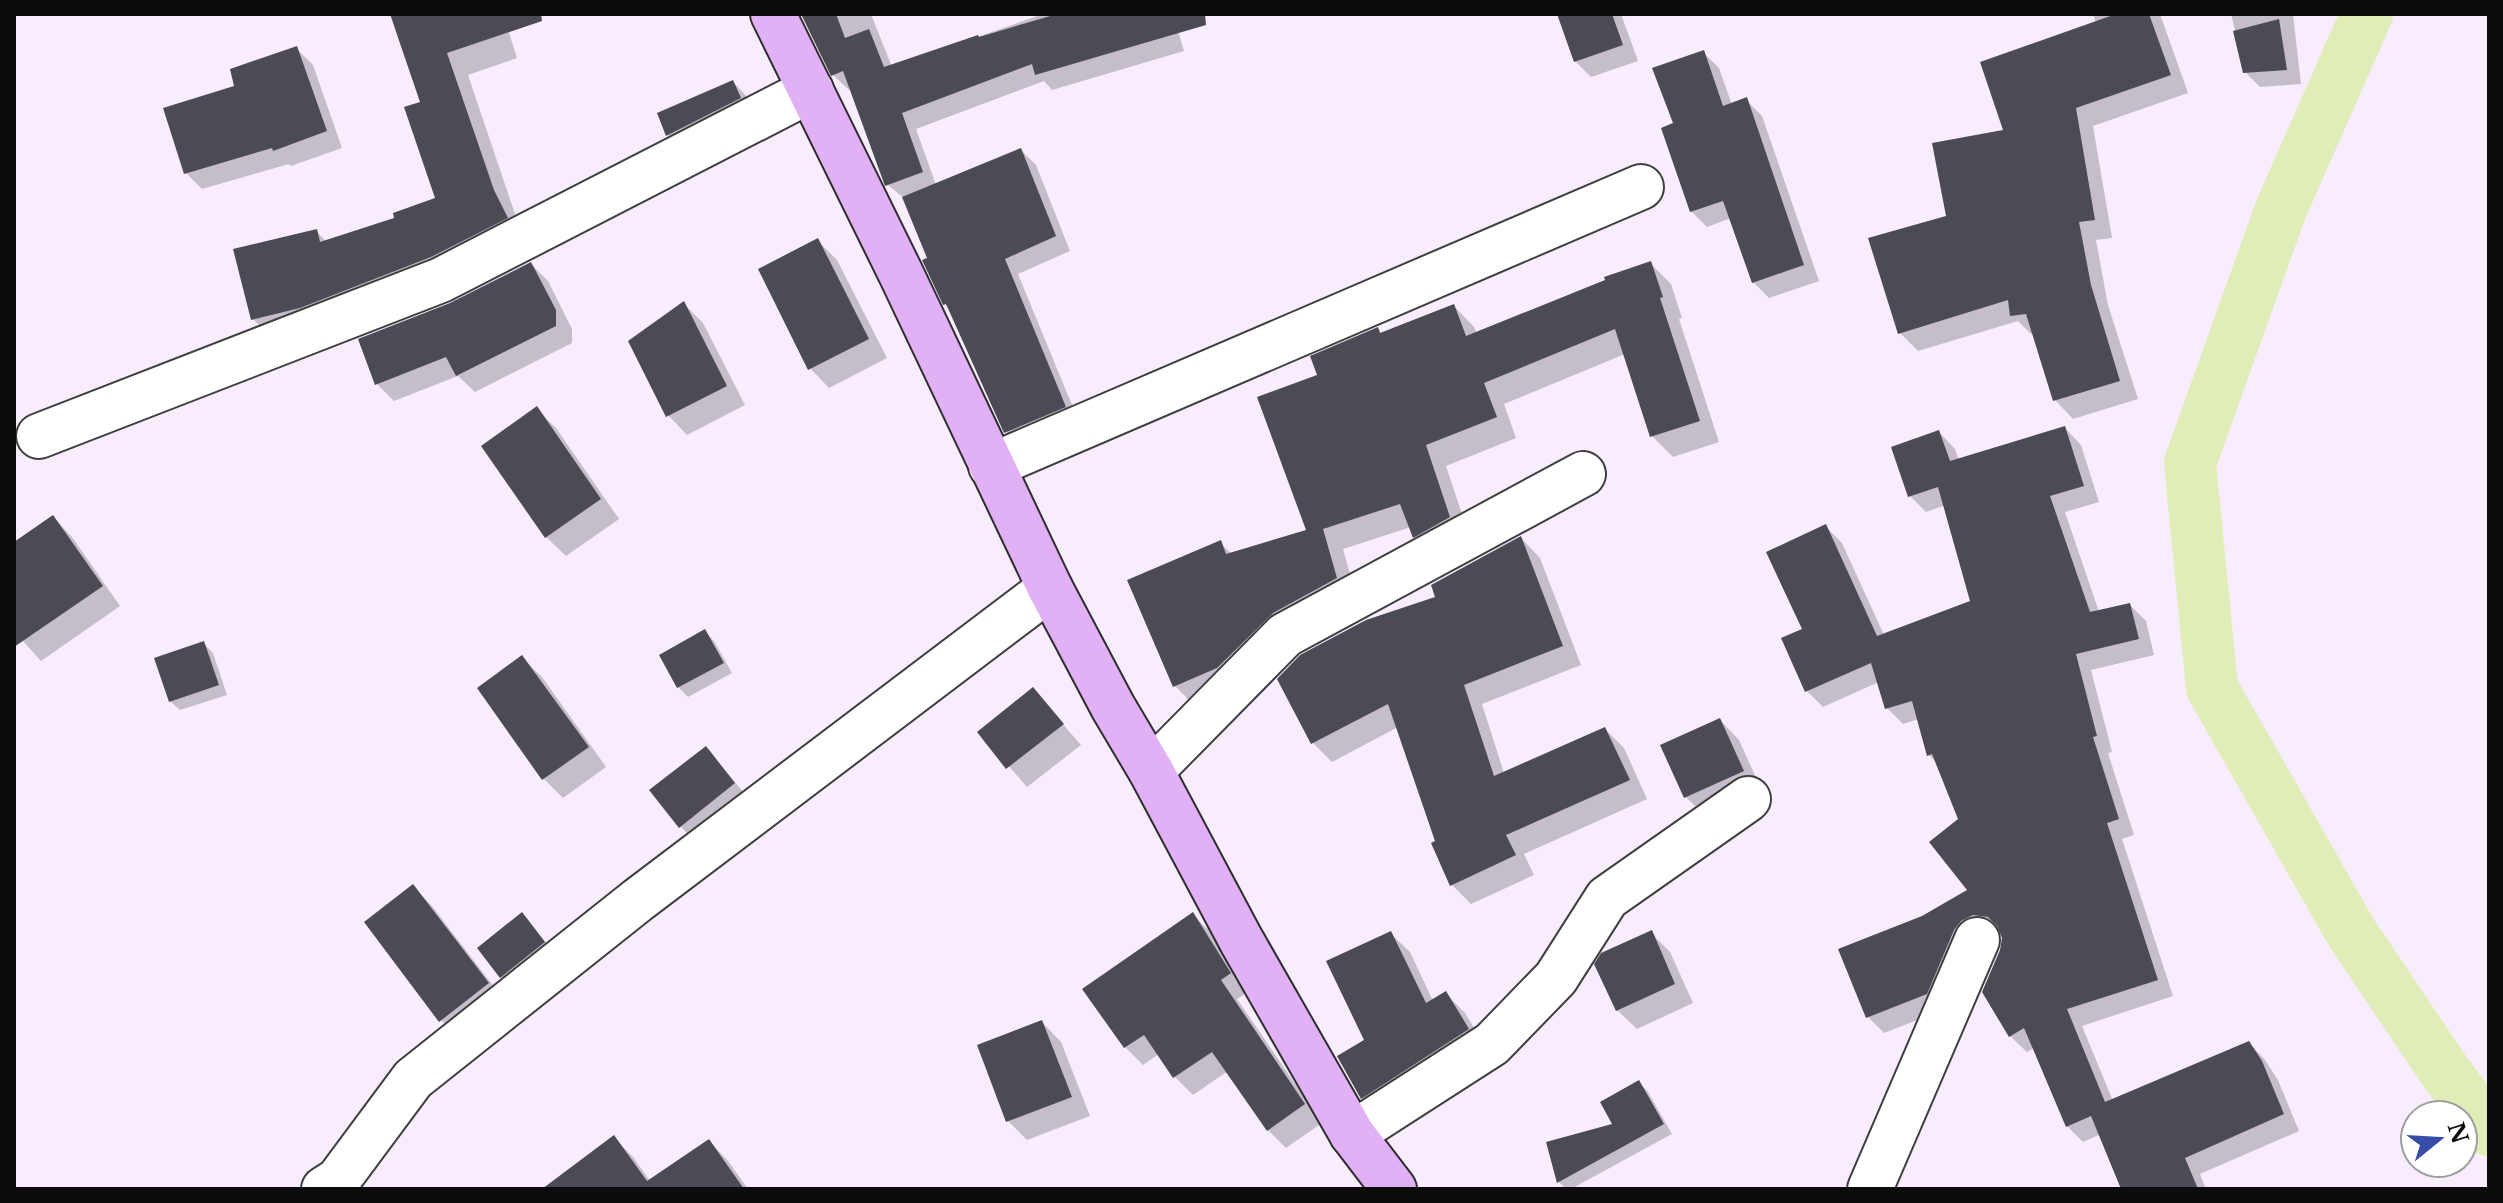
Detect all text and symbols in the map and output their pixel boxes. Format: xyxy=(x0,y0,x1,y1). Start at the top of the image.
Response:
north arrow xyxy=(2399,1099,2479,1179)
text: N xyxy=(2442,1119,2474,1147)

